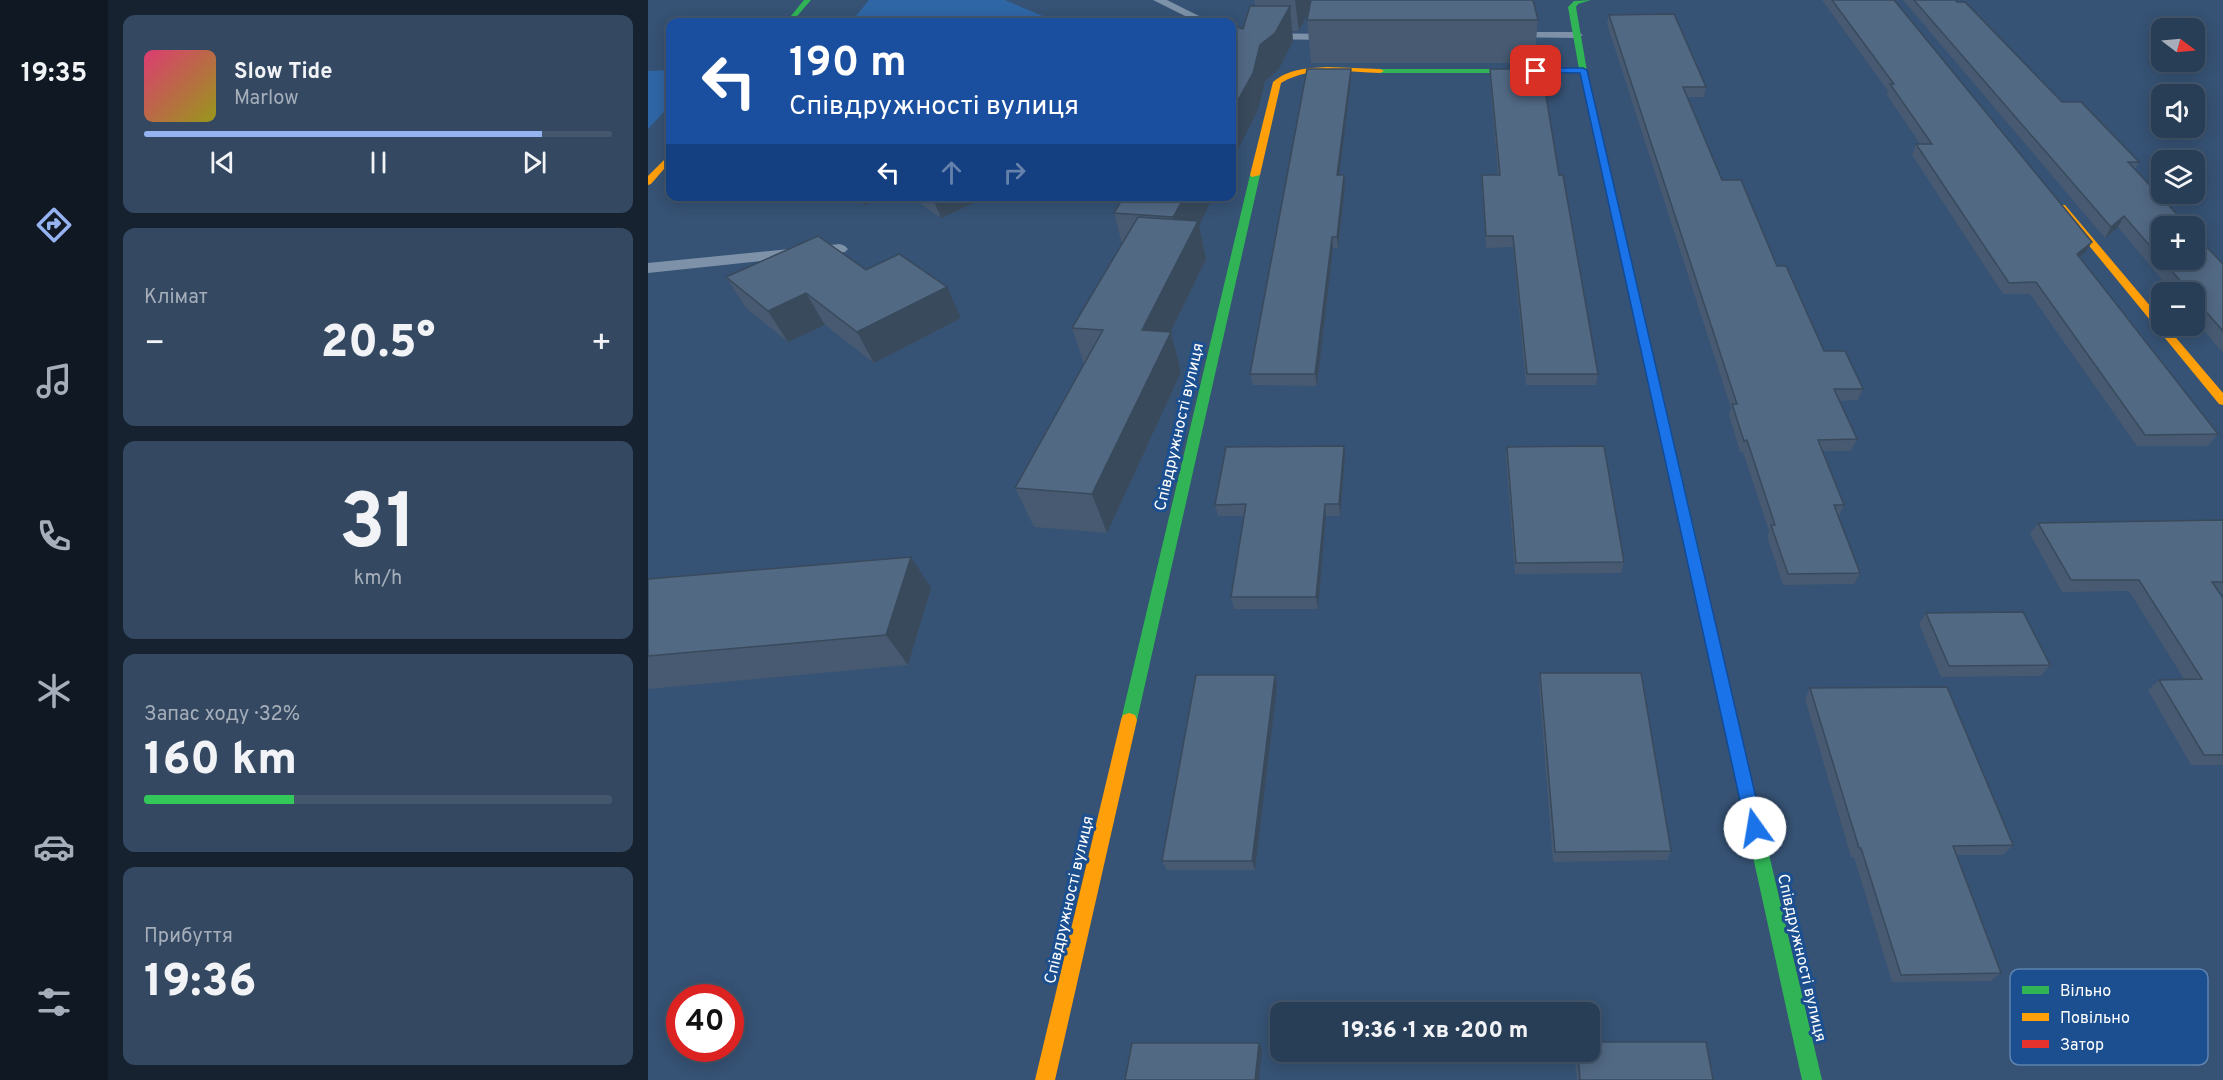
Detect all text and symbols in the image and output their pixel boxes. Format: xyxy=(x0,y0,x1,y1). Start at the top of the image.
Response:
north arrow xyxy=(2151,18,2205,72)
map controls xyxy=(2151,18,2205,336)
text: 190 m xyxy=(789,38,907,91)
icon: left xyxy=(690,42,768,120)
pin xyxy=(1510,45,1561,96)
icon: arrive xyxy=(1519,54,1552,87)
text: 19:35 xyxy=(21,57,87,91)
text: Slow Tide xyxy=(234,59,333,86)
button: sound xyxy=(2151,84,2205,138)
text: Marlow xyxy=(234,86,298,112)
text: Співдружності вулиця xyxy=(789,90,1079,124)
icon: previous xyxy=(206,146,239,179)
icon: pause xyxy=(362,146,395,179)
icon: next xyxy=(518,146,551,179)
button: layers xyxy=(2151,150,2205,204)
icon: left xyxy=(872,156,905,189)
icon: ahead xyxy=(935,156,968,189)
icon: right xyxy=(998,156,1031,189)
icon: directions xyxy=(33,204,75,246)
button: + xyxy=(2151,216,2205,270)
button: − xyxy=(2151,282,2205,336)
text: Клімат xyxy=(144,285,208,311)
text: 20.5° xyxy=(321,316,435,373)
text: − xyxy=(144,324,165,366)
text: + xyxy=(591,324,612,366)
street label: Співдружності вулиця xyxy=(1151,341,1209,513)
icon: music xyxy=(33,360,75,402)
text: 31 xyxy=(339,477,417,576)
icon: phone xyxy=(33,515,75,557)
text: km/h xyxy=(354,566,402,592)
icon: climate xyxy=(33,670,75,712)
text: Запас ходу · 32% xyxy=(144,702,300,728)
text: 160 km xyxy=(144,733,297,790)
position arrow xyxy=(1723,796,1787,860)
street label: Співдружності вулиця xyxy=(1041,814,1099,986)
icon: car xyxy=(33,826,75,868)
street label: Співдружності вулиця xyxy=(1772,872,1830,1044)
text: Прибуття xyxy=(144,924,233,950)
text: 19:36 xyxy=(144,955,256,1012)
legend xyxy=(2010,969,2208,1065)
icon: filters xyxy=(33,981,75,1023)
text: Вільно xyxy=(2060,982,2111,1002)
speed limit sign: 40 xyxy=(666,984,744,1062)
text: Повільно xyxy=(2060,1009,2130,1029)
text: 19:36 · 1 хв · 200 m xyxy=(1342,1018,1528,1045)
text: Затор xyxy=(2060,1036,2104,1056)

